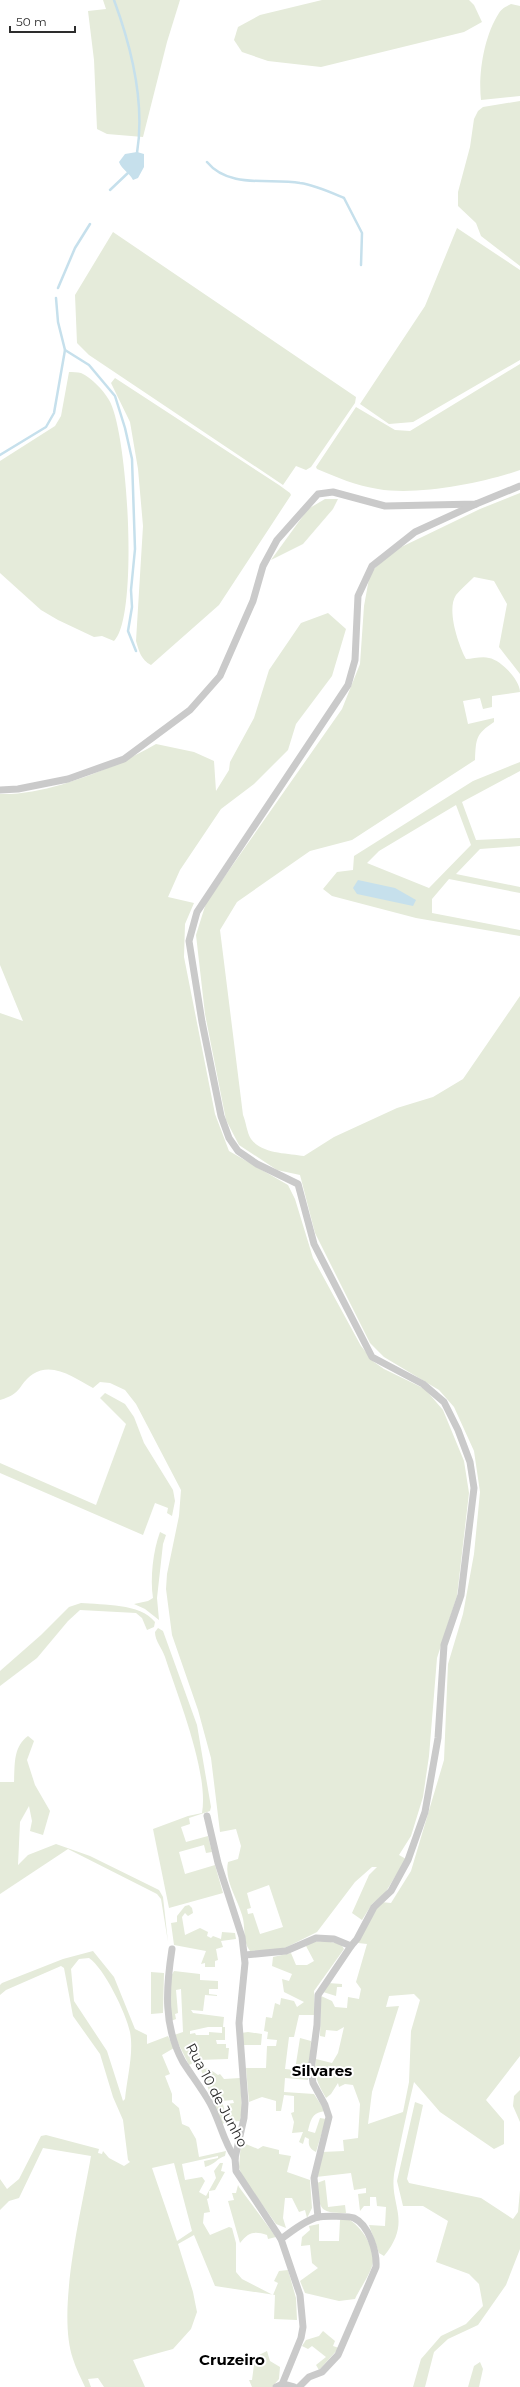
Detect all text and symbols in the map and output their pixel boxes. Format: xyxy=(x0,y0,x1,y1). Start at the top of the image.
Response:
scale bar xyxy=(10,8,75,34)
text: 50 m xyxy=(16,14,47,29)
street label: Rua 10 de Junho xyxy=(182,2040,252,2150)
district label: Silvares xyxy=(292,2061,352,2080)
district label: Cruzeiro xyxy=(199,2350,265,2369)

